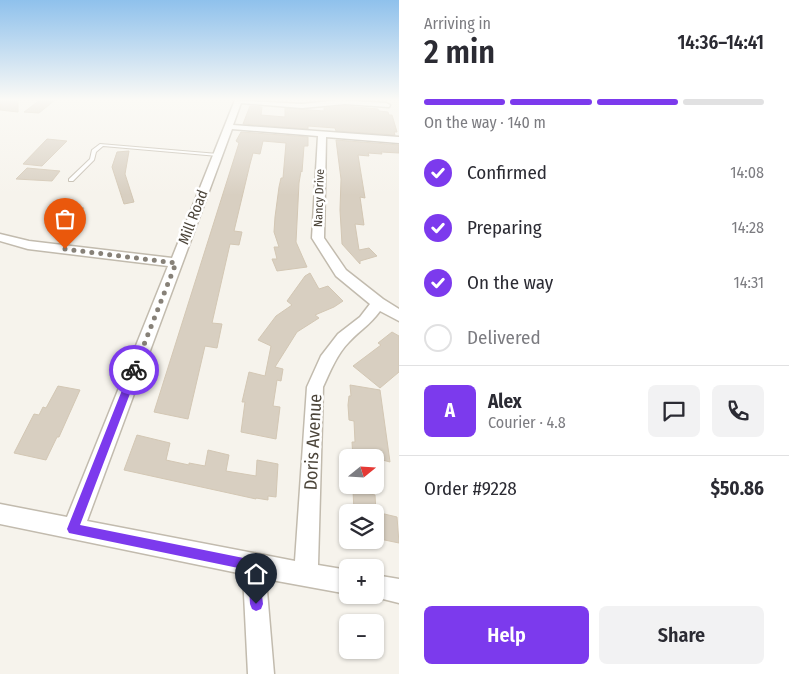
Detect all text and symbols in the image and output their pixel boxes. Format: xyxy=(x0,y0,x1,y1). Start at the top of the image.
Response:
text: Arriving in xyxy=(424,14,491,33)
text: 14:36–14:41 xyxy=(677,31,764,54)
text: 2 min xyxy=(424,33,495,71)
text: On the way · 140 m xyxy=(424,113,546,132)
icon: check xyxy=(424,159,452,187)
text: Confirmed xyxy=(467,161,547,184)
text: 14:08 xyxy=(730,163,764,182)
street label: Nancy Drive xyxy=(311,169,327,227)
street label: Mill Road xyxy=(174,187,212,247)
pin xyxy=(44,198,86,249)
icon: bag xyxy=(51,205,79,233)
icon: check xyxy=(424,214,452,242)
text: Preparing xyxy=(467,216,542,239)
text: 14:28 xyxy=(732,218,764,237)
icon: check xyxy=(424,269,452,297)
text: On the way xyxy=(467,271,553,294)
text: 14:31 xyxy=(733,273,764,292)
text: Delivered xyxy=(467,326,541,349)
courier xyxy=(109,345,159,395)
icon: bike xyxy=(120,356,148,384)
button: chat xyxy=(648,385,700,437)
button: phone xyxy=(712,385,764,437)
text: Alex xyxy=(488,390,522,413)
street label: Doris Avenue xyxy=(299,393,327,491)
text: A xyxy=(445,399,455,422)
text: Courier · 4.8 xyxy=(488,413,566,432)
north arrow xyxy=(339,449,384,494)
map controls xyxy=(339,449,384,659)
text: Order #9228 xyxy=(424,477,517,500)
text: $50.86 xyxy=(711,477,764,500)
button: layers xyxy=(339,504,384,549)
pin xyxy=(235,553,277,604)
button: + xyxy=(339,559,384,604)
icon: home xyxy=(242,560,270,588)
button: Help xyxy=(424,606,589,664)
button: Share xyxy=(599,606,764,664)
button: − xyxy=(339,614,384,659)

